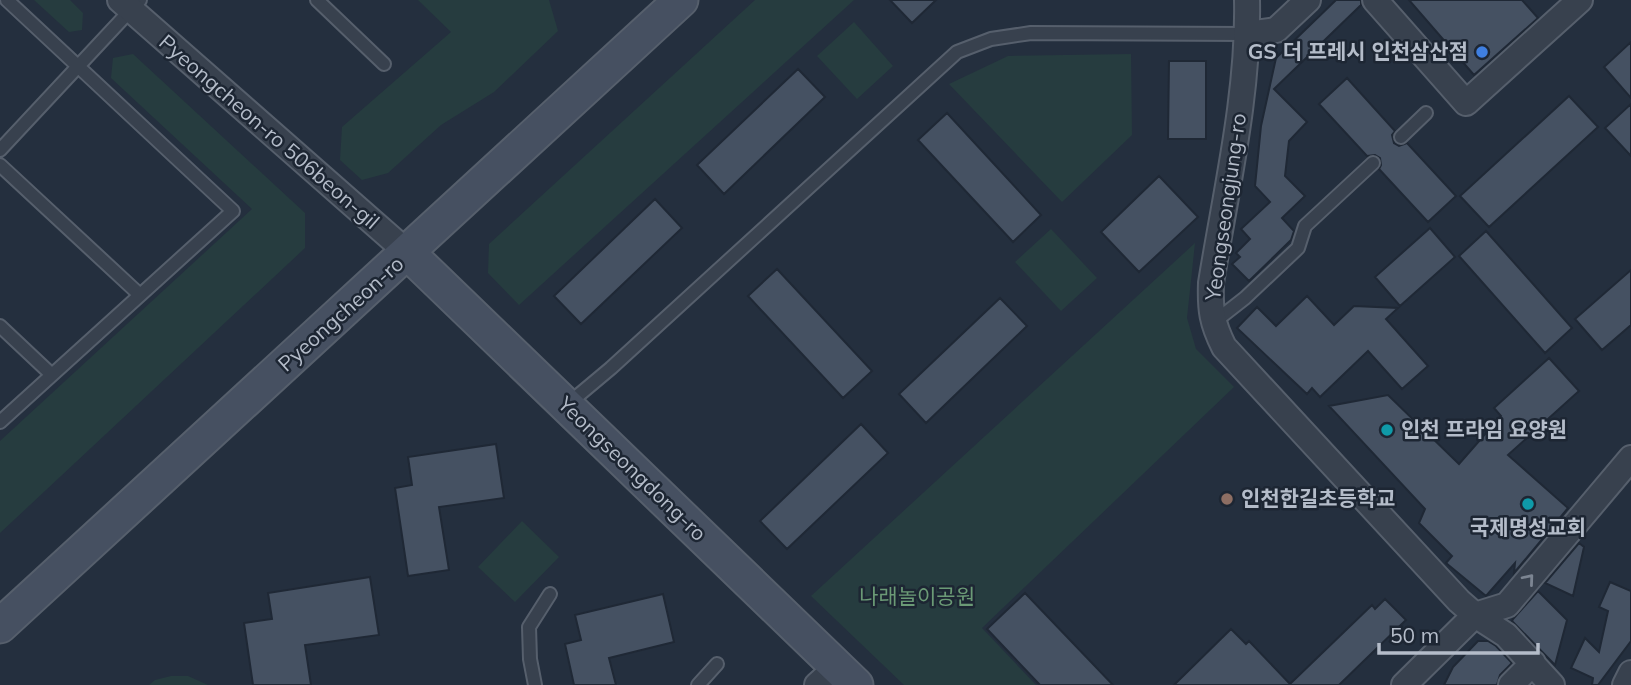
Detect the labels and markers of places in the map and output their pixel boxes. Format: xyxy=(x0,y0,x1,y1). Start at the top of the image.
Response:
place label: GS 더 프레시 인천삼산점 xyxy=(1248,38,1468,64)
marker: GS 더 프레시 인천삼산점 xyxy=(1474,44,1490,60)
place label: 인천 프라임 요양원 xyxy=(1401,416,1567,442)
marker: 인천 프라임 요양원 xyxy=(1379,422,1395,438)
place label: 인천한길초등학교 xyxy=(1241,485,1396,511)
marker: 인천한길초등학교 xyxy=(1219,491,1235,507)
marker: 국제명성교회 xyxy=(1520,496,1536,512)
place label: 국제명성교회 xyxy=(1470,514,1586,540)

